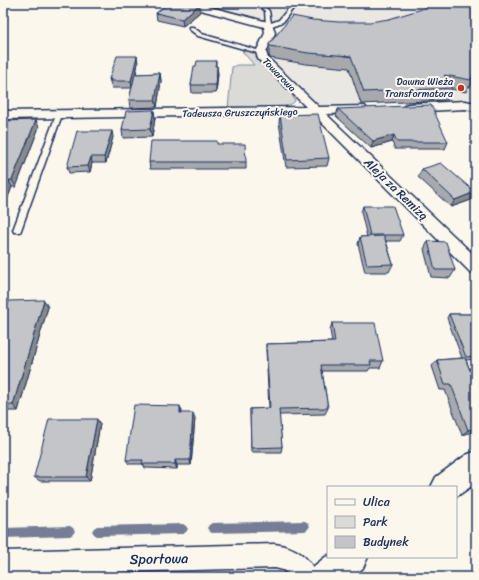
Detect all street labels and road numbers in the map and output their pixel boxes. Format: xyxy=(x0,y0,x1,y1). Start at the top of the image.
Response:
street label: Towarowa xyxy=(258,53,300,97)
street label: Tadeusza Gruszczyńskiego xyxy=(182,103,298,123)
street label: Aleja za Remizą xyxy=(358,152,434,226)
street label: Sportowa xyxy=(130,546,188,572)

